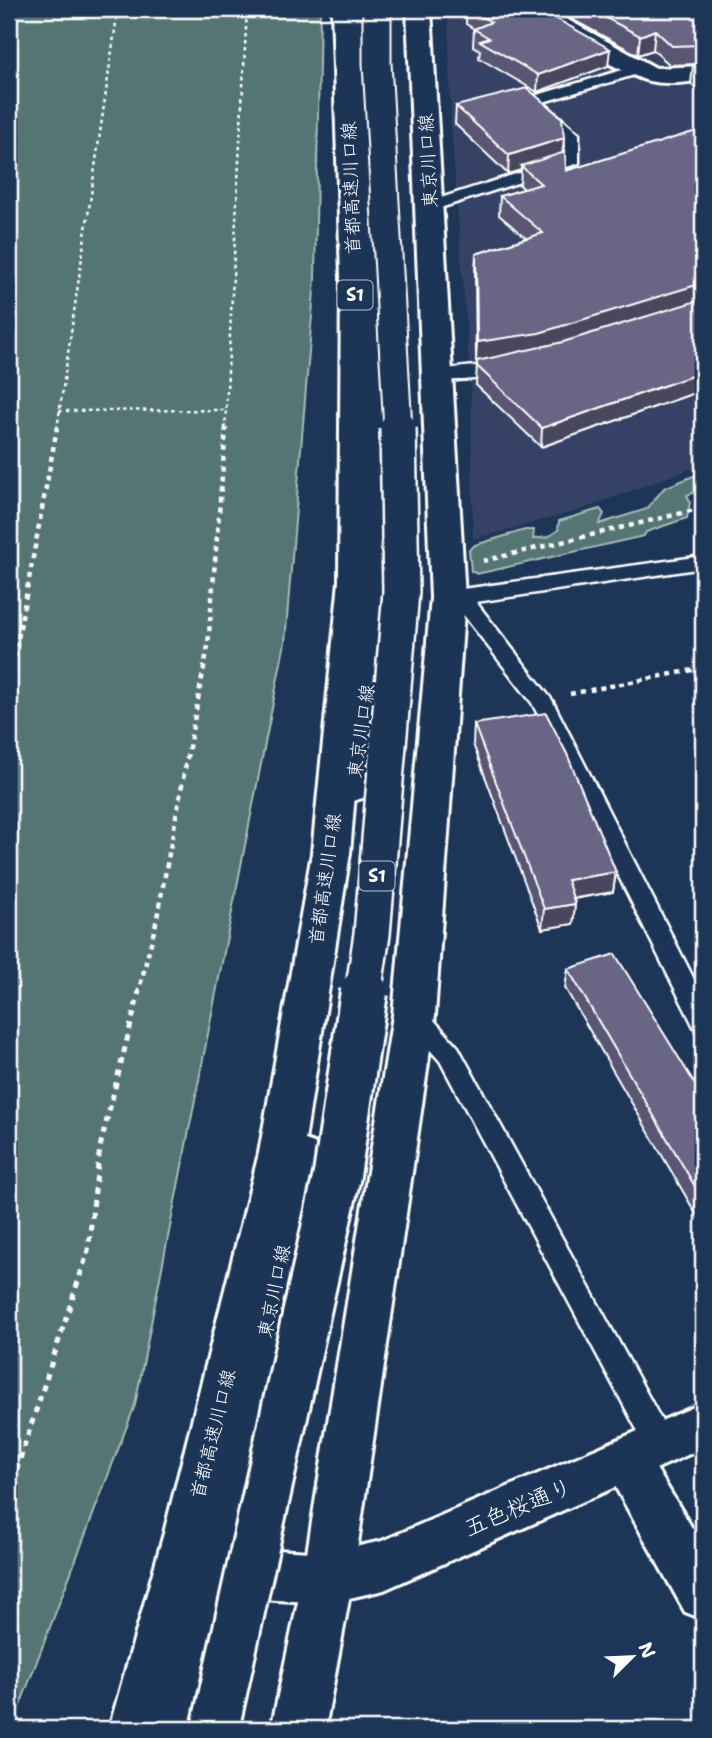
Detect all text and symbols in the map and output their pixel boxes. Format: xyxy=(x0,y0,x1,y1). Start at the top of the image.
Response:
street label: 東京川口線 xyxy=(413,113,443,209)
street label: 首都高速川口線 xyxy=(336,121,366,255)
road number: S1 xyxy=(338,281,372,310)
street label: 東京川口線 xyxy=(342,682,380,780)
street label: 首都高速川口線 xyxy=(303,811,347,947)
road number: S1 xyxy=(360,862,394,890)
street label: 東京川口線 xyxy=(252,1242,296,1340)
street label: 首都高速川口線 xyxy=(185,1366,241,1502)
street label: 五色桜通り xyxy=(459,1471,577,1543)
north arrow xyxy=(596,1622,666,1692)
text: N xyxy=(633,1638,662,1662)

